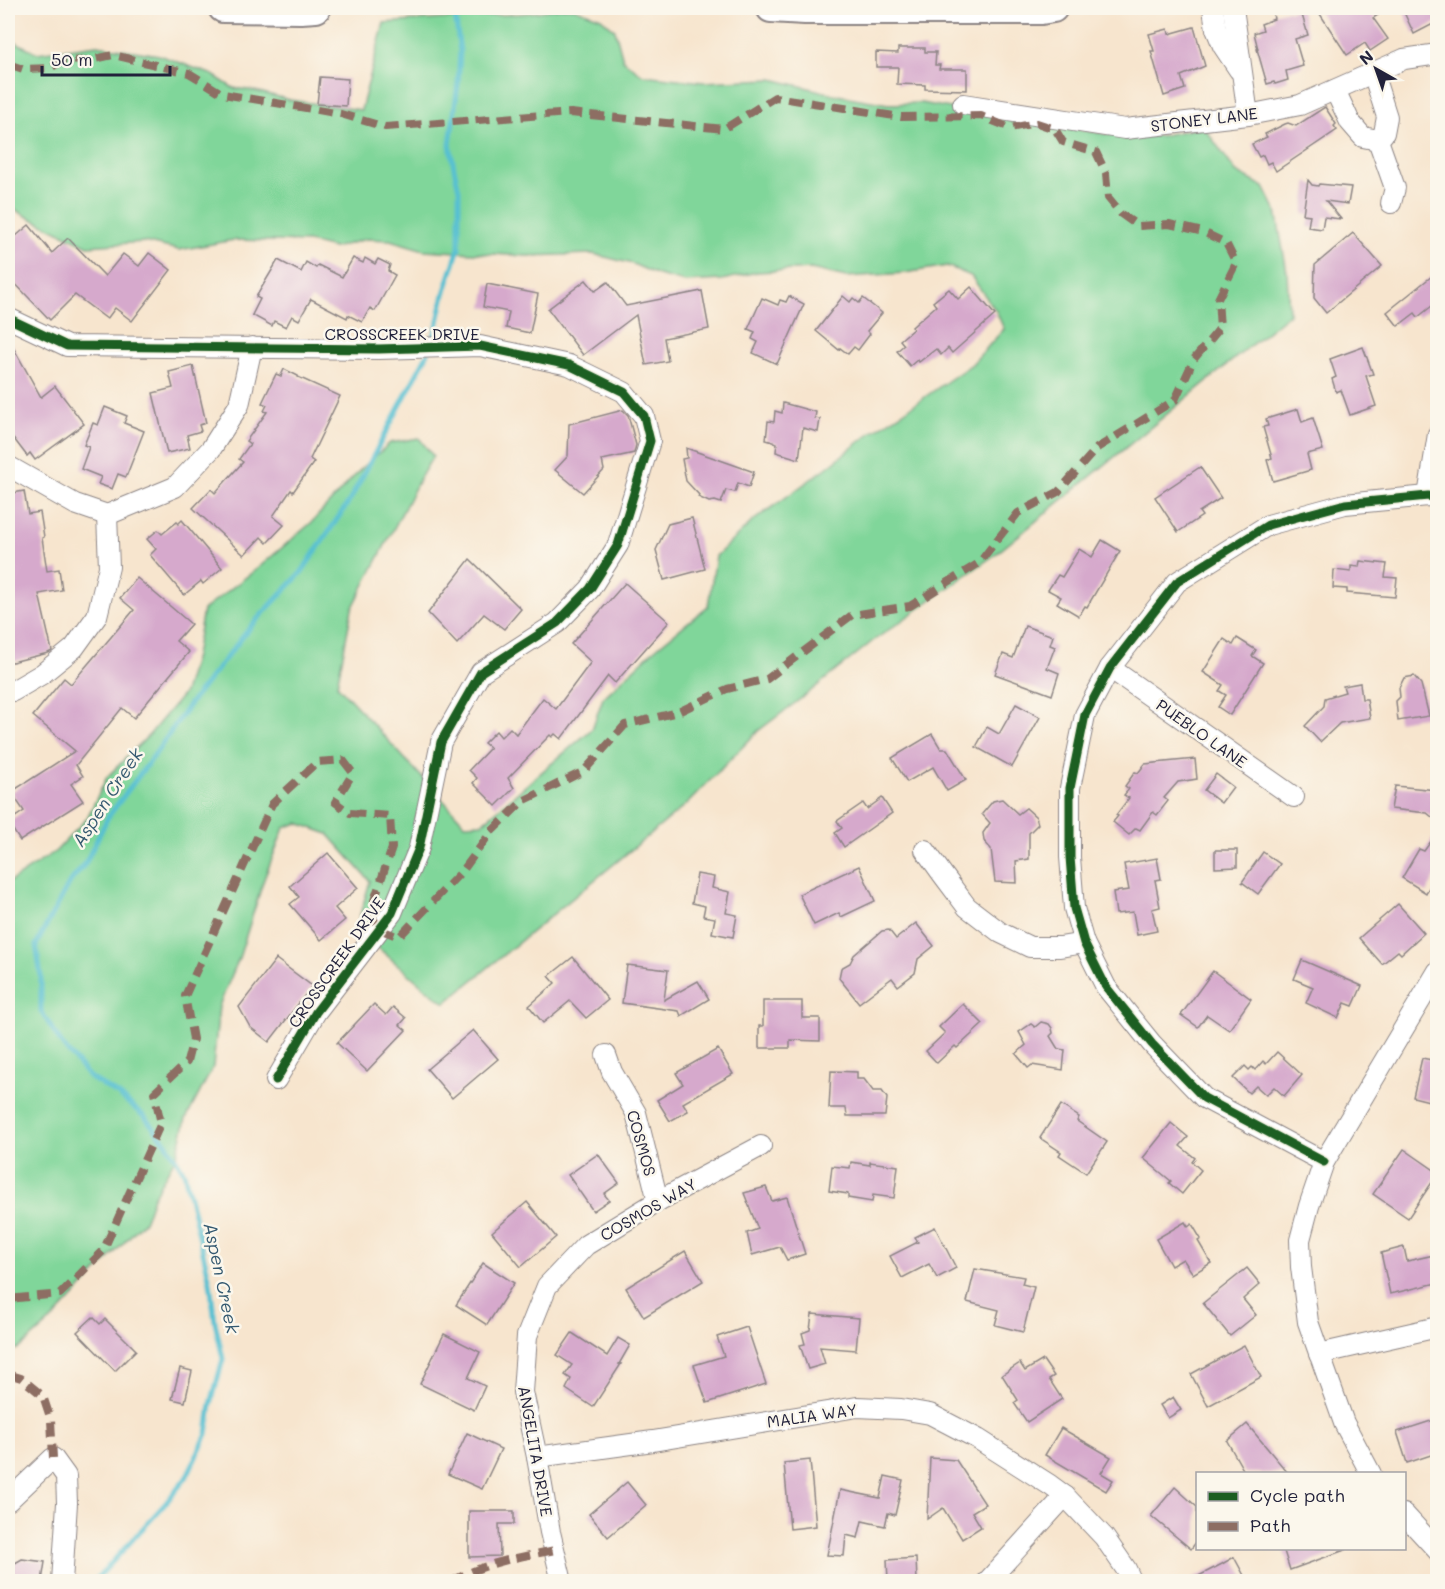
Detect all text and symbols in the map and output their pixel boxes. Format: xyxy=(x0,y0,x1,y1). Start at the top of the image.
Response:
scale bar xyxy=(42,39,170,77)
north arrow xyxy=(1346,39,1406,99)
text: N xyxy=(1355,45,1377,69)
text: 50 m xyxy=(51,47,93,71)
street label: STONEY LANE xyxy=(1149,102,1259,136)
street label: CROSSCREEK DRIVE xyxy=(325,323,479,344)
street label: PUEBLO LANE xyxy=(1152,694,1252,772)
water label: Aspen Creek xyxy=(66,743,148,851)
street label: CROSSCREEK DRIVE xyxy=(283,893,389,1031)
street label: COSMOS xyxy=(623,1108,661,1178)
street label: COSMOS WAY xyxy=(596,1173,700,1245)
water label: Aspen Creek xyxy=(199,1220,246,1336)
street label: ANGELITA DRIVE xyxy=(514,1384,558,1518)
street label: MALIA WAY xyxy=(765,1398,859,1432)
legend xyxy=(1196,1472,1406,1550)
text: Cycle path xyxy=(1250,1483,1345,1507)
text: Path xyxy=(1250,1513,1290,1537)

